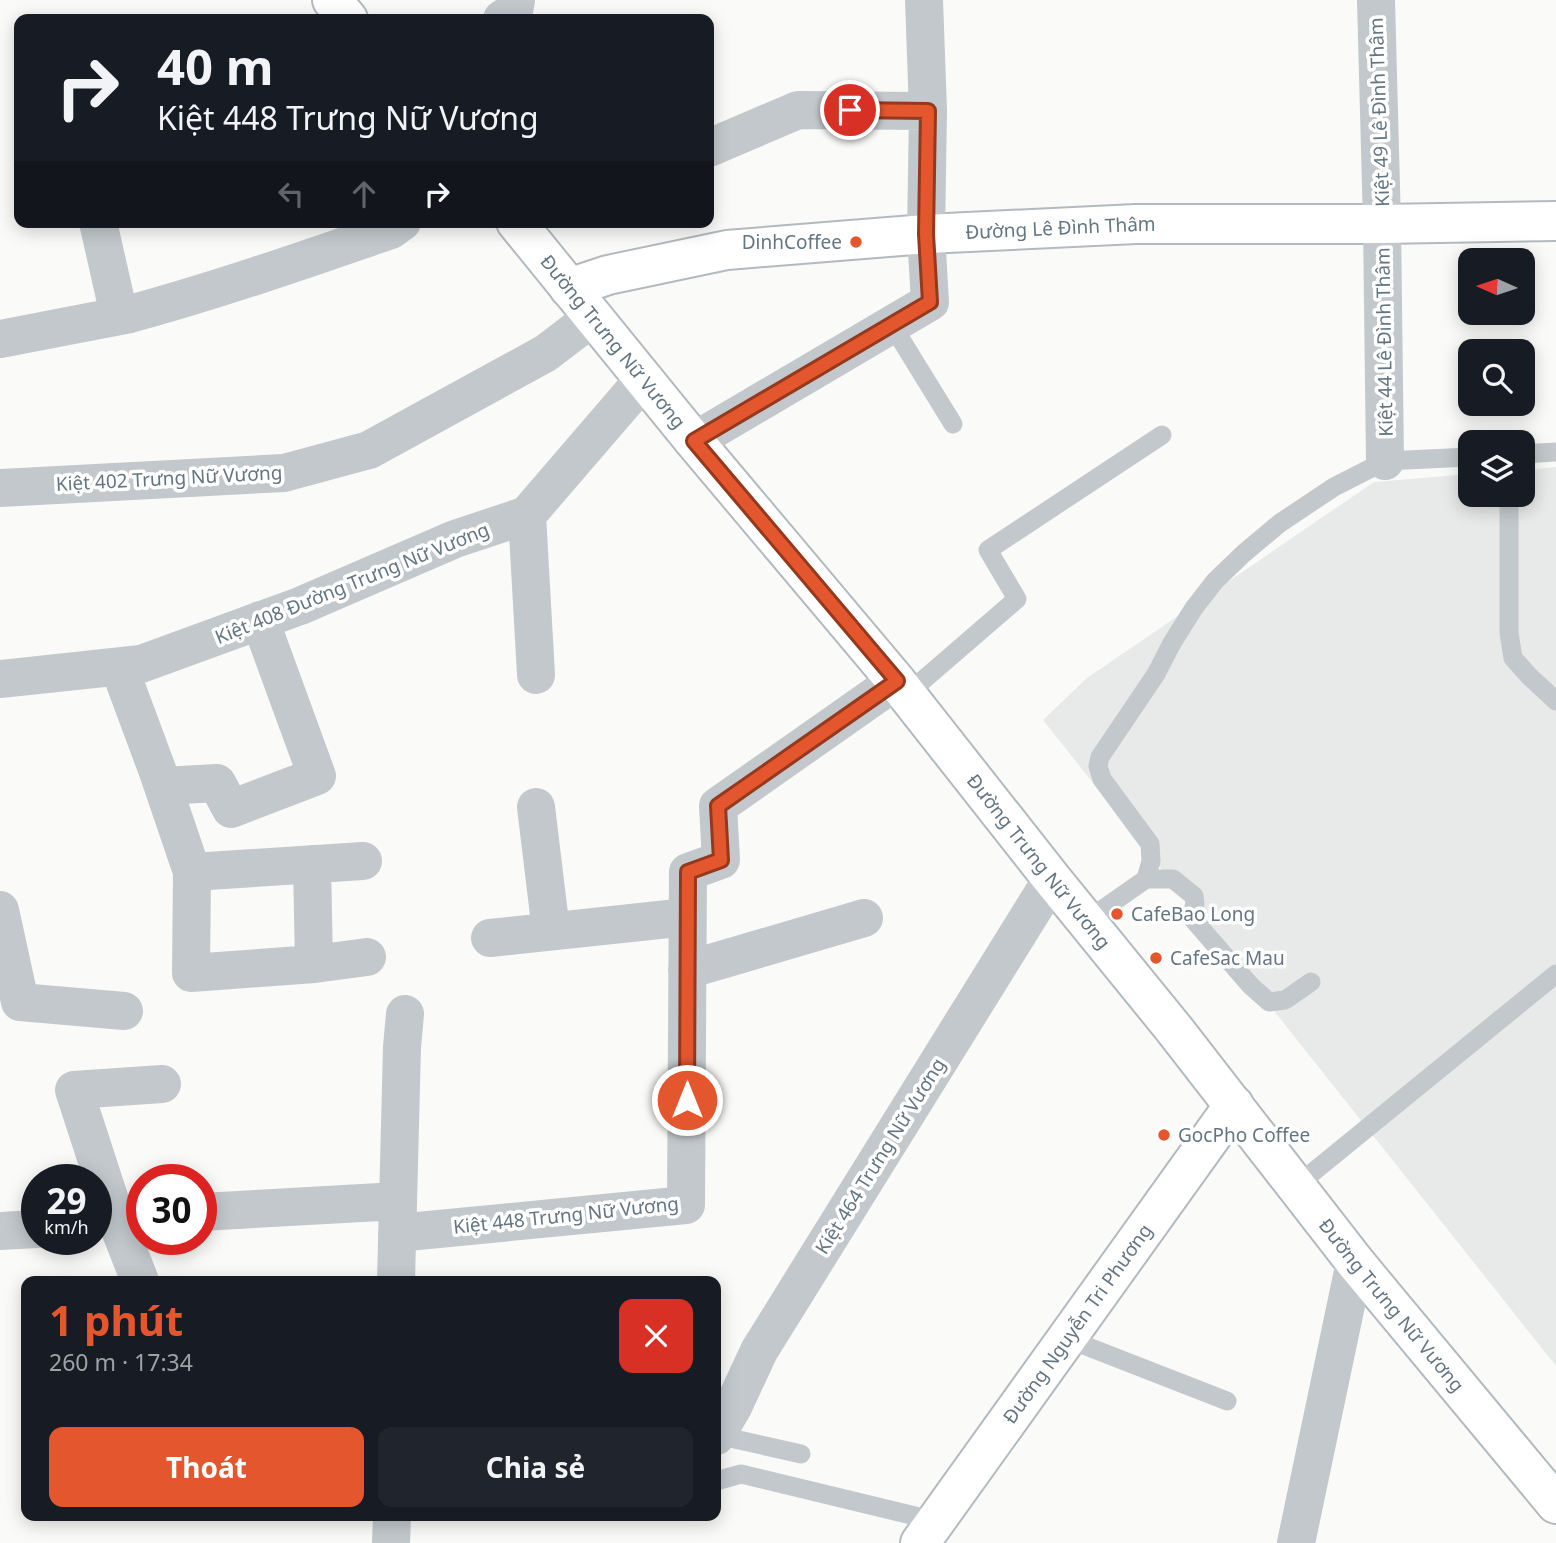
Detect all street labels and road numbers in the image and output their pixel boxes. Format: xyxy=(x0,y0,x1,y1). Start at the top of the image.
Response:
street label: Kiệt 49 Lê Đình Thâm xyxy=(1363,17,1395,207)
street label: Đường Lê Đình Thâm xyxy=(965,211,1156,245)
street label: Kiệt 44 Lê Đình Thâm xyxy=(1369,247,1399,437)
street label: Đường Trưng Nữ Vương xyxy=(535,249,692,434)
street label: Kiệt 402 Trưng Nữ Vương xyxy=(55,459,283,497)
street label: Kiệt 408 Đường Trưng Nữ Vương xyxy=(211,516,493,650)
street label: Đường Trưng Nữ Vương xyxy=(961,769,1117,954)
street label: Kiệt 464 Trưng Nữ Vương xyxy=(809,1053,951,1259)
street label: Kiệt 448 Trưng Nữ Vương xyxy=(452,1190,680,1240)
street label: Đường Trưng Nữ Vương xyxy=(1313,1213,1470,1397)
street label: Đường Nguyễn Tri Phương xyxy=(997,1218,1158,1429)

